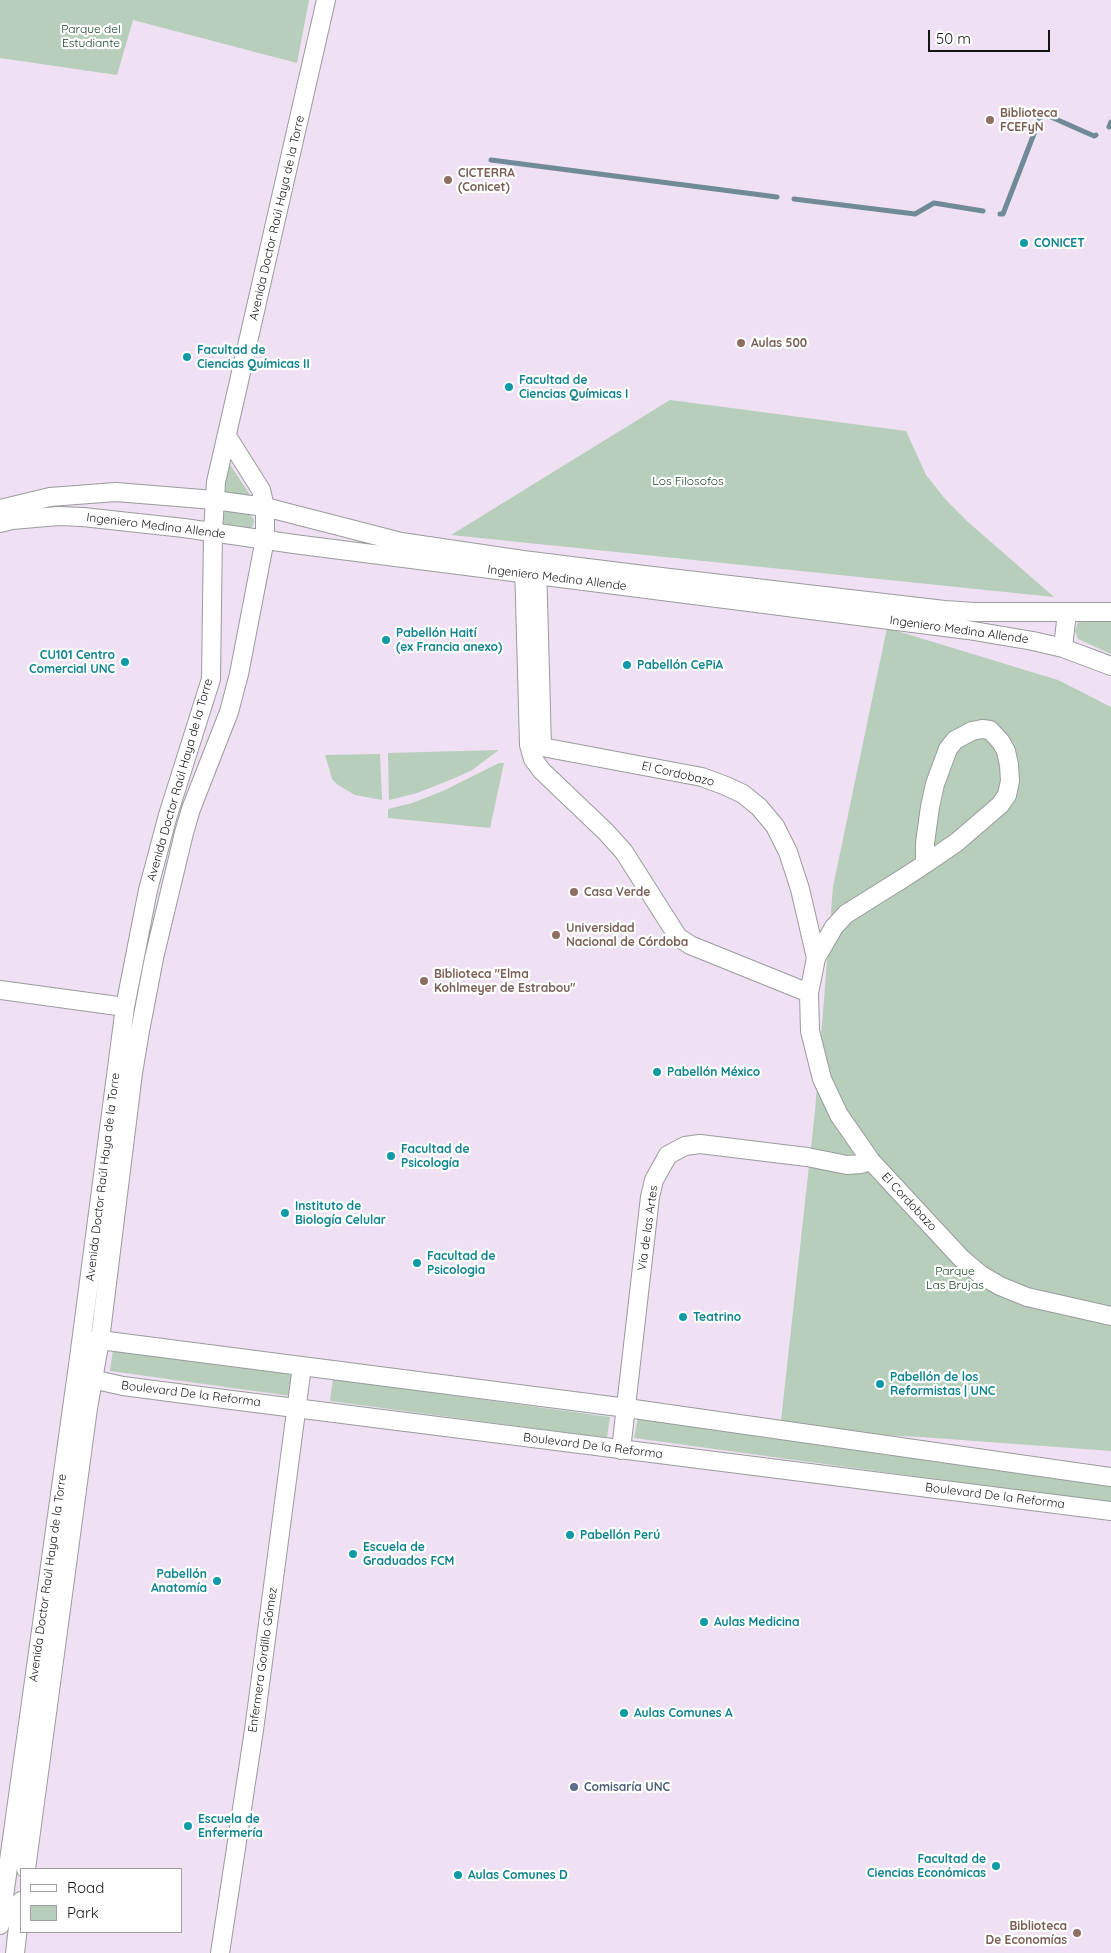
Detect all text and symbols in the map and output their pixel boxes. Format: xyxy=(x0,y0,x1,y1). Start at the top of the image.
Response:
scale bar xyxy=(931,20,1054,52)
park label: Parque del Estudiante xyxy=(61,22,121,50)
text: 50 m xyxy=(936,29,971,48)
place label: Biblioteca FCEFyN xyxy=(1000,106,1057,134)
street label: Avenida Doctor Raúl Haya de la Torre xyxy=(246,114,308,322)
marker: Biblioteca FCEFyN xyxy=(984,114,996,126)
place label: CICTERRA (Conicet) xyxy=(458,166,515,194)
marker: CICTERRA (Conicet) xyxy=(442,174,454,186)
place label: CONICET xyxy=(1034,236,1085,250)
marker: CONICET xyxy=(1018,237,1030,249)
place label: Aulas 500 xyxy=(751,336,807,350)
marker: Aulas 500 xyxy=(735,337,747,349)
place label: Facultad de Ciencias Químicas II xyxy=(197,343,310,371)
marker: Facultad de Ciencias Químicas II xyxy=(181,351,193,363)
place label: Facultad de Ciencias Químicas I xyxy=(519,373,628,401)
marker: Facultad de Ciencias Químicas I xyxy=(503,381,515,393)
park label: Los Filosofos xyxy=(652,474,724,488)
street label: Ingeniero Medina Allende xyxy=(86,510,226,542)
street label: Ingeniero Medina Allende xyxy=(487,562,627,594)
street label: Ingeniero Medina Allende xyxy=(889,613,1029,647)
place label: Pabellón Haití (ex Francia anexo) xyxy=(396,626,502,654)
marker: Pabellón Haití (ex Francia anexo) xyxy=(380,634,392,646)
place label: CU101 Centro Comercial UNC xyxy=(29,648,115,676)
marker: CU101 Centro Comercial UNC xyxy=(119,656,131,668)
place label: Pabellón CePiA xyxy=(637,658,723,672)
marker: Pabellón CePiA xyxy=(621,659,633,671)
street label: Avenida Doctor Raúl Haya de la Torre xyxy=(144,677,216,883)
street label: El Cordobazo xyxy=(640,759,716,789)
place label: Casa Verde xyxy=(584,885,650,899)
marker: Casa Verde xyxy=(568,886,580,898)
place label: Universidad Nacional de Córdoba xyxy=(566,921,688,949)
marker: Universidad Nacional de Córdoba xyxy=(550,929,562,941)
place label: Biblioteca "Elma Kohlmeyer de Estrabou" xyxy=(434,967,575,995)
marker: Biblioteca "Elma Kohlmeyer de Estrabou" xyxy=(418,975,430,987)
place label: Pabellón México xyxy=(667,1065,760,1079)
marker: Pabellón México xyxy=(651,1066,663,1078)
street label: Avenida Doctor Raúl Haya de la Torre xyxy=(83,1072,123,1282)
place label: Facultad de Psicología xyxy=(401,1142,469,1170)
marker: Facultad de Psicología xyxy=(385,1150,397,1162)
street label: El Cordobazo xyxy=(878,1170,940,1234)
street label: Vía de las Artes xyxy=(635,1184,661,1272)
place label: Instituto de Biología Celular xyxy=(295,1199,386,1227)
marker: Instituto de Biología Celular xyxy=(279,1207,291,1219)
place label: Facultad de Psicologia xyxy=(427,1249,495,1277)
marker: Facultad de Psicologia xyxy=(411,1257,423,1269)
park label: Parque Las Brujas xyxy=(926,1264,984,1292)
place label: Teatrino xyxy=(693,1310,741,1324)
marker: Teatrino xyxy=(677,1311,689,1323)
place label: Pabellón de los Reformistas | UNC xyxy=(890,1370,995,1398)
street label: Boulevard De la Reforma xyxy=(120,1378,262,1410)
marker: Pabellón de los Reformistas | UNC xyxy=(874,1378,886,1390)
street label: Boulevard De la Reforma xyxy=(522,1430,664,1462)
street label: Avenida Doctor Raúl Haya de la Torre xyxy=(26,1473,70,1683)
street label: Boulevard De la Reforma xyxy=(924,1480,1066,1512)
place label: Pabellón Perú xyxy=(580,1528,660,1542)
marker: Pabellón Perú xyxy=(564,1529,576,1541)
place label: Escuela de Graduados FCM xyxy=(363,1540,454,1568)
marker: Escuela de Graduados FCM xyxy=(347,1548,359,1560)
place label: Pabellón Anatomía xyxy=(151,1567,207,1595)
marker: Pabellón Anatomía xyxy=(211,1575,223,1587)
street label: Enfermera Gordillo Gómez xyxy=(246,1586,280,1734)
place label: Aulas Medicina xyxy=(714,1615,800,1629)
marker: Aulas Medicina xyxy=(698,1616,710,1628)
place label: Aulas Comunes A xyxy=(634,1706,733,1720)
marker: Aulas Comunes A xyxy=(618,1707,630,1719)
place label: Comisaría UNC xyxy=(584,1780,670,1794)
marker: Comisaría UNC xyxy=(568,1781,580,1793)
place label: Escuela de Enfermería xyxy=(198,1812,263,1840)
marker: Escuela de Enfermería xyxy=(182,1820,194,1832)
place label: Facultad de Ciencias Económicas xyxy=(867,1852,986,1880)
marker: Facultad de Ciencias Económicas xyxy=(990,1860,1002,1872)
legend xyxy=(20,1868,182,1933)
place label: Aulas Comunes D xyxy=(468,1868,568,1882)
marker: Aulas Comunes D xyxy=(452,1869,464,1881)
text: Road xyxy=(67,1878,104,1897)
text: Park xyxy=(67,1903,99,1922)
place label: Biblioteca De Economías xyxy=(985,1919,1067,1947)
marker: Biblioteca De Economías xyxy=(1071,1927,1083,1939)

